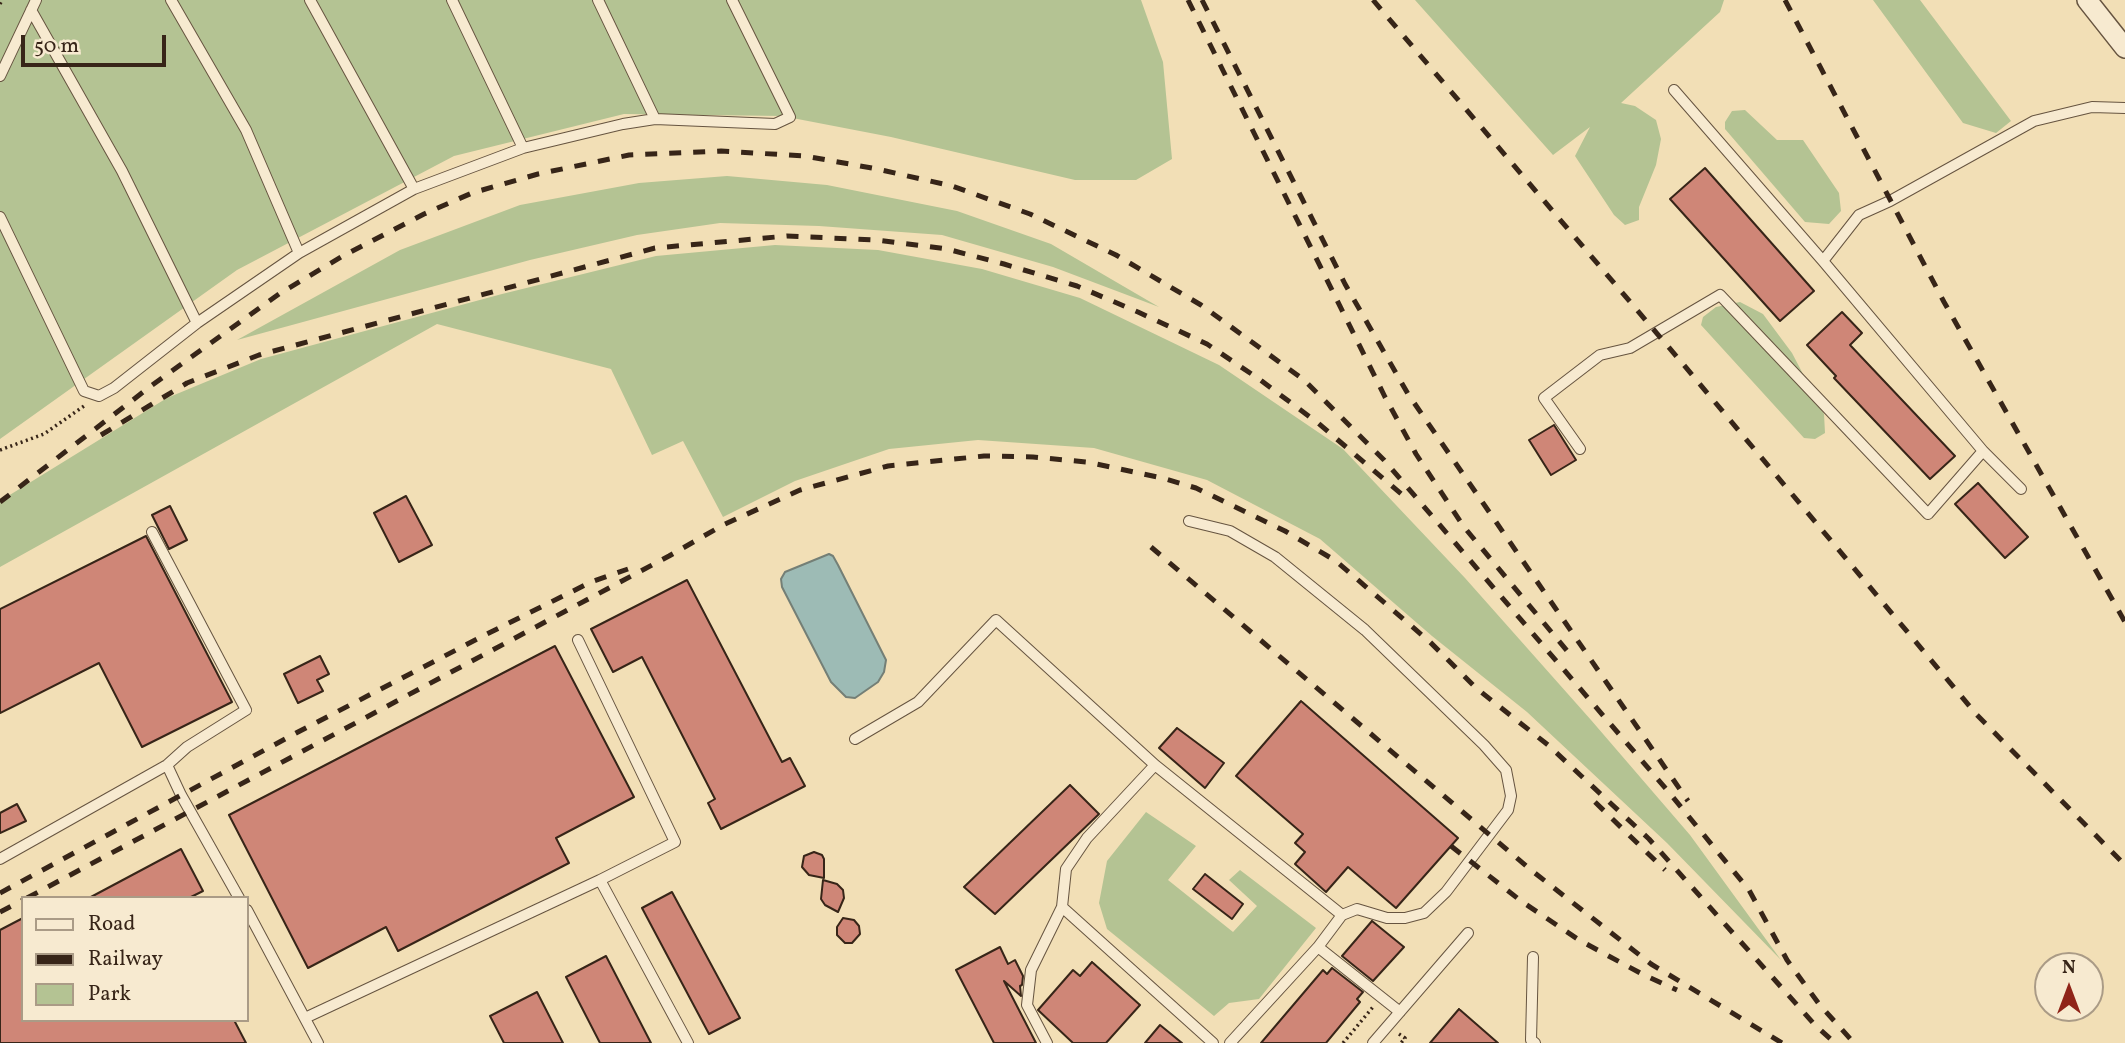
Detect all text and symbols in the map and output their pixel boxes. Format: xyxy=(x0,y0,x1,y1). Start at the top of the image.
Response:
scale bar xyxy=(24,21,170,65)
text: 50 m xyxy=(34,32,79,61)
legend xyxy=(21,896,248,1022)
text: Road xyxy=(88,910,135,939)
text: Railway xyxy=(88,945,163,974)
north arrow xyxy=(2034,952,2104,1022)
text: N xyxy=(2062,955,2076,981)
text: Park xyxy=(88,980,131,1009)

